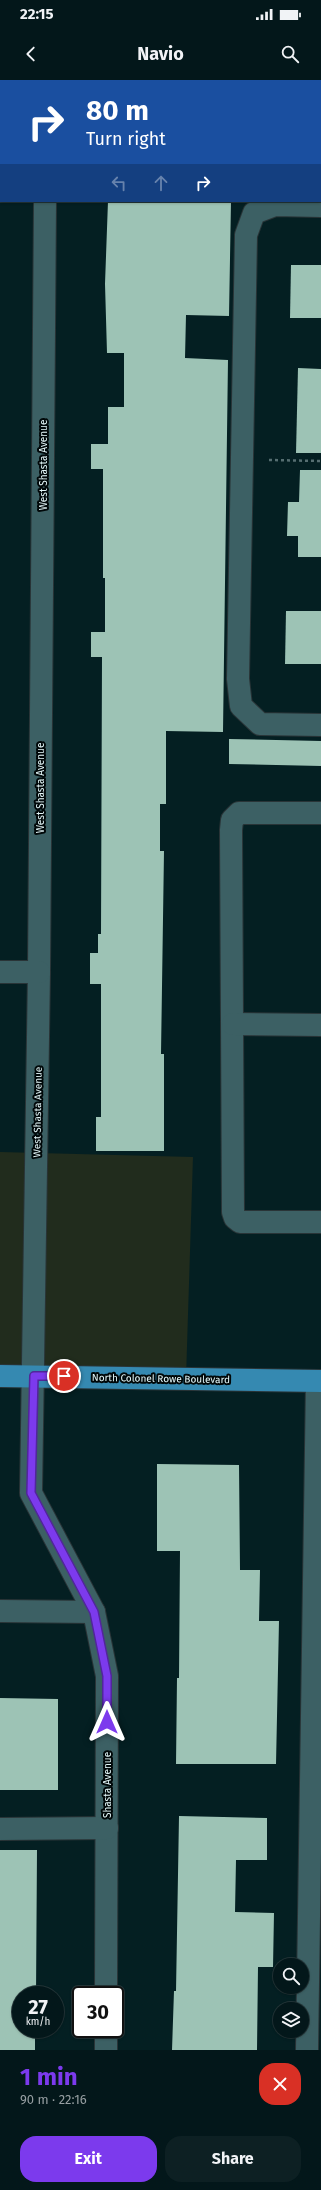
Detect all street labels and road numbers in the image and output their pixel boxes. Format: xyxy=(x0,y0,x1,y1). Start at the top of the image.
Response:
street label: West Shasta Avenue xyxy=(38,420,50,510)
street label: West Shasta Avenue xyxy=(35,743,47,833)
street label: West Shasta Avenue xyxy=(31,1067,45,1157)
street label: North Colonel Rowe Boulevard xyxy=(92,1372,230,1386)
street label: Shasta Avenue xyxy=(102,1752,114,1818)

